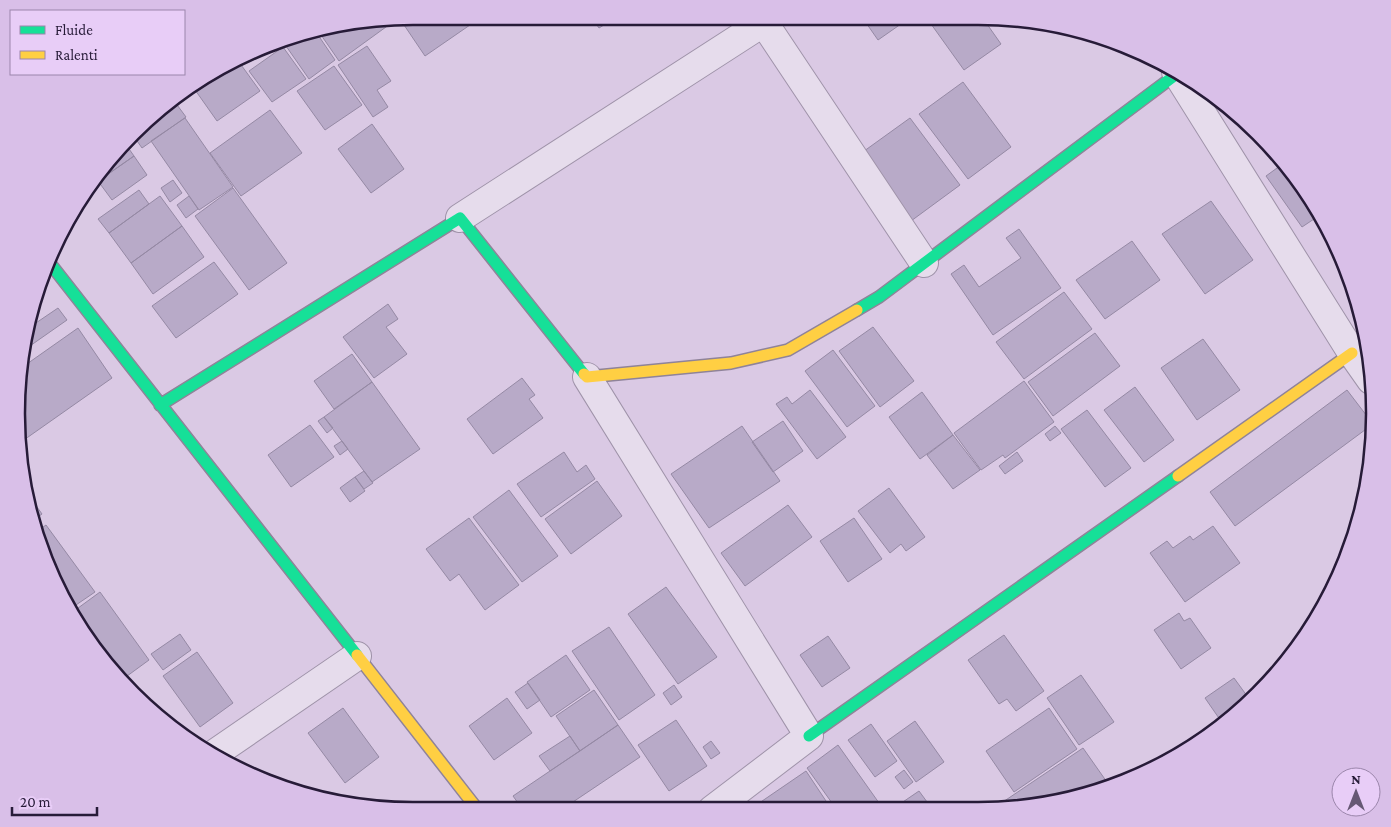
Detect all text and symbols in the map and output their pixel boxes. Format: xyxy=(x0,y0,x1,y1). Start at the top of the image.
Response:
legend xyxy=(10,10,185,75)
text: Fluide xyxy=(55,22,93,38)
text: Ralenti xyxy=(55,47,98,63)
north arrow xyxy=(1331,767,1381,817)
text: N xyxy=(1351,771,1361,787)
scale bar xyxy=(12,784,98,816)
text: 20 m xyxy=(20,794,51,810)

